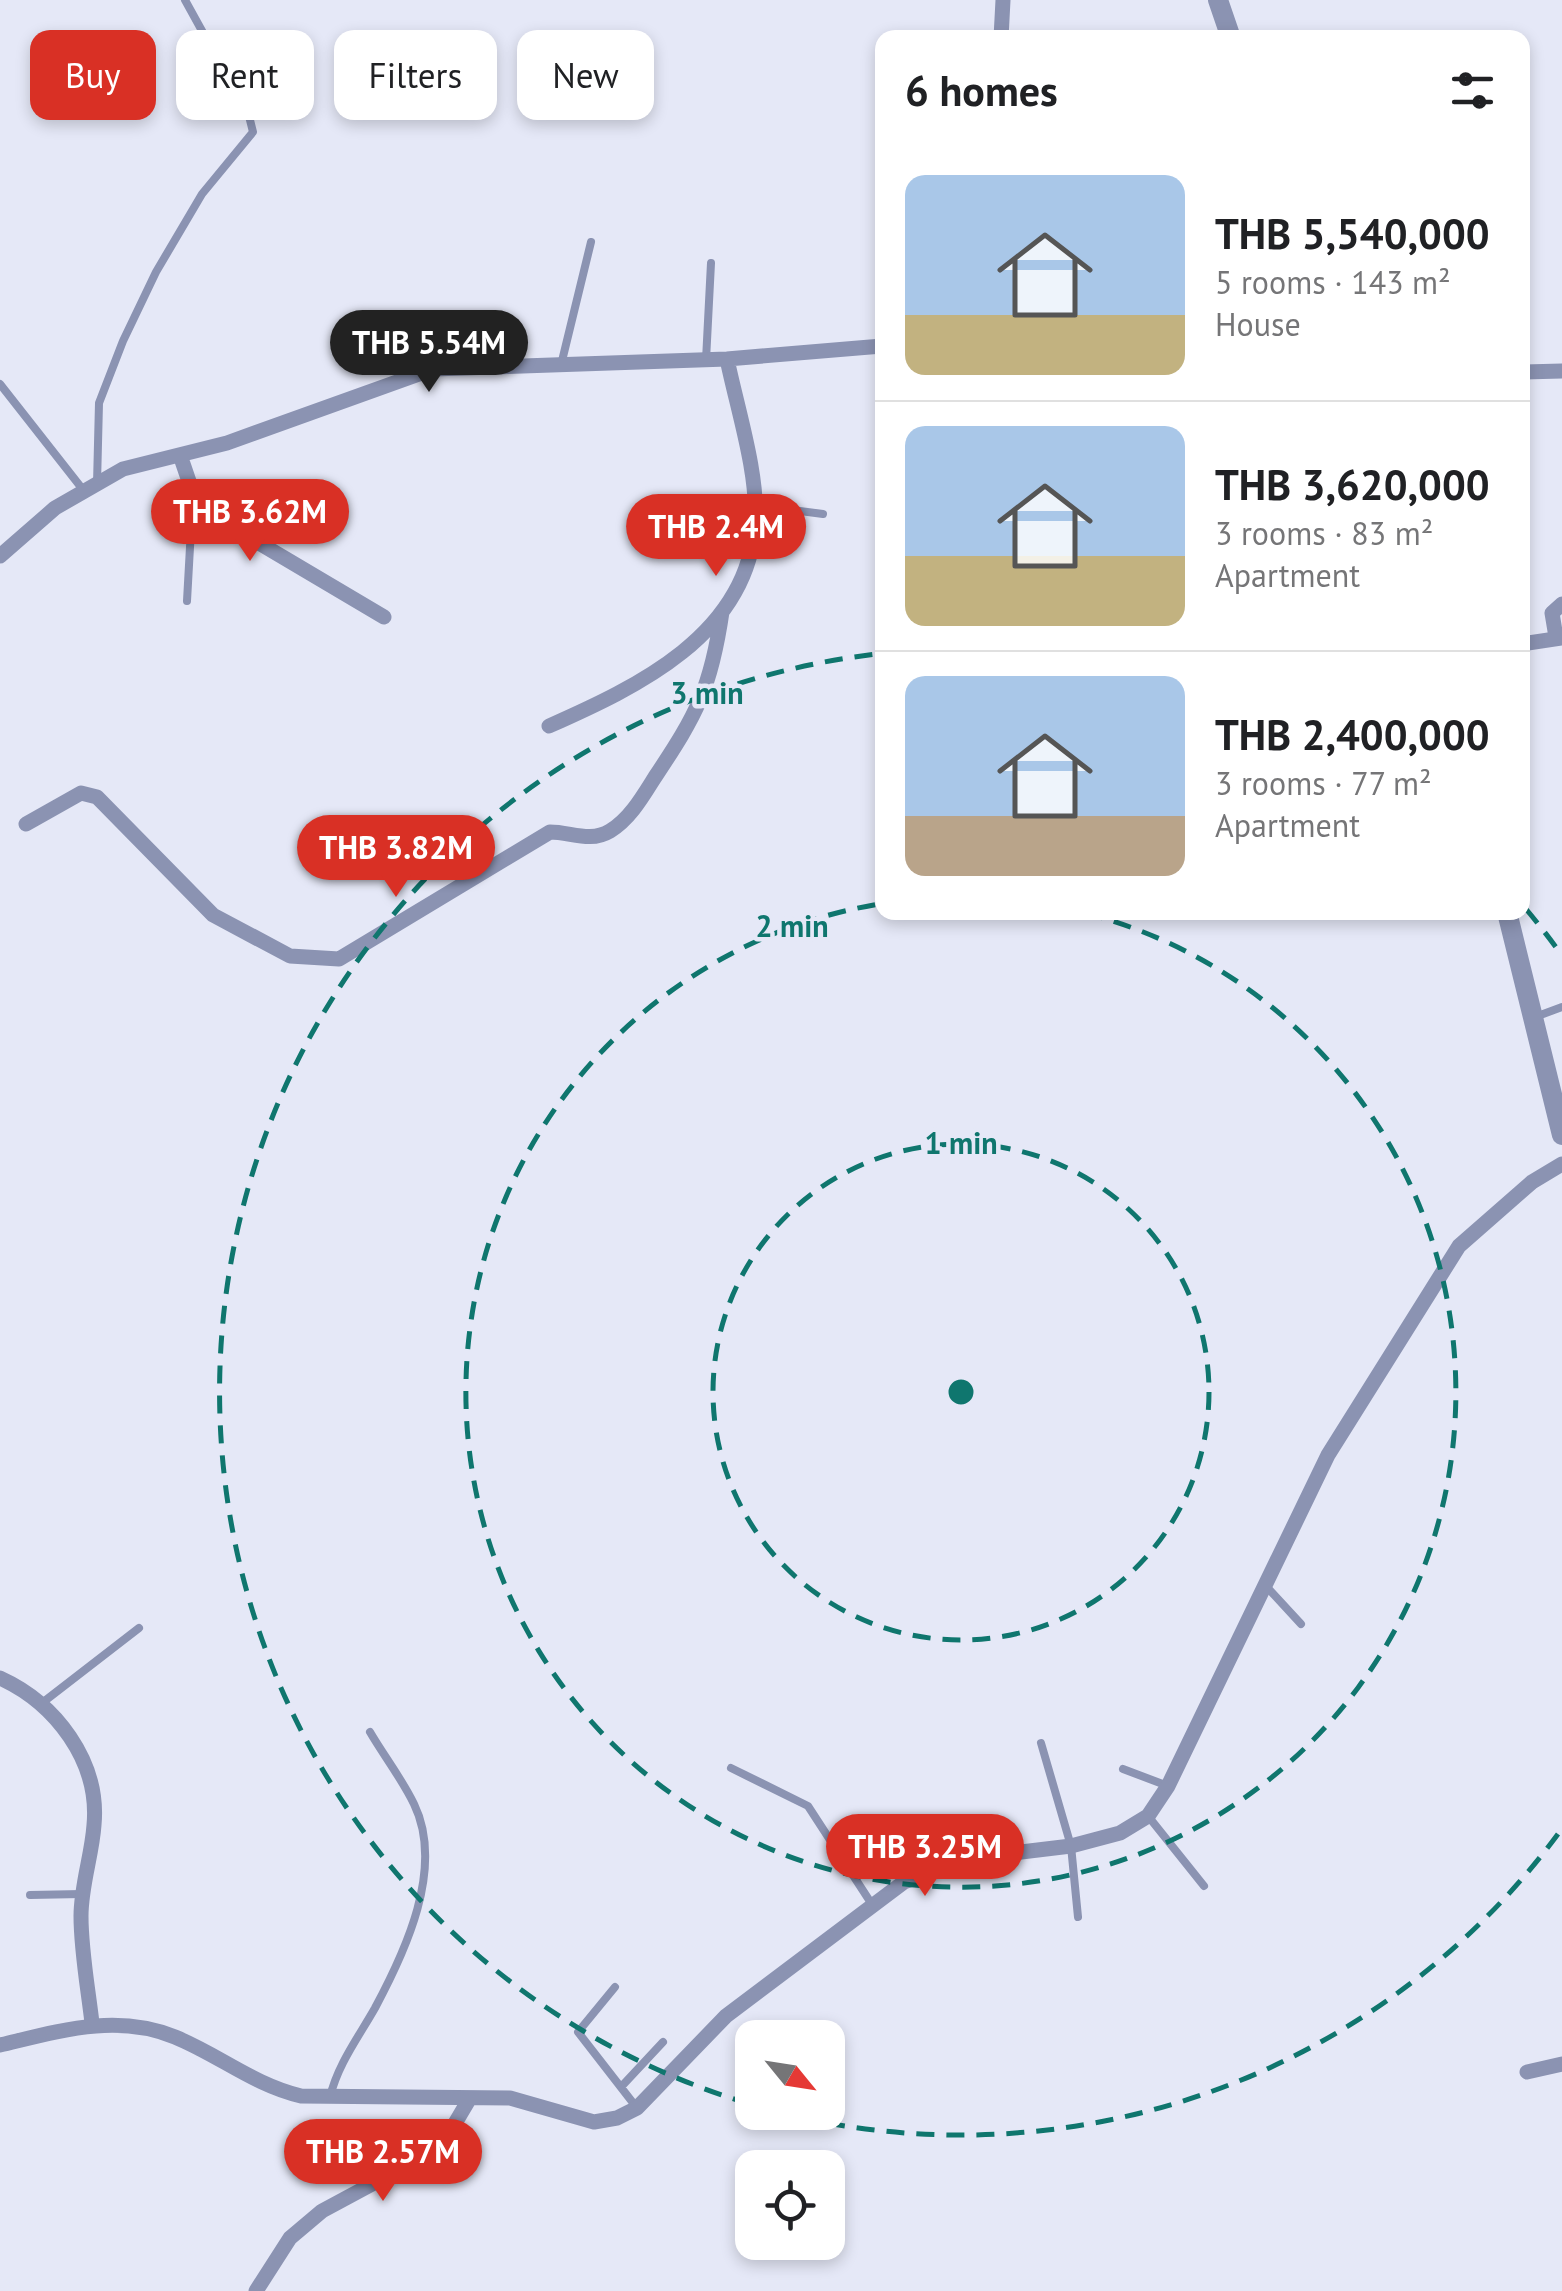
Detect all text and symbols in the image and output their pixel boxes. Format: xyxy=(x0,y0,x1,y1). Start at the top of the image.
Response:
chip: Buy xyxy=(30,30,156,120)
chip: Rent xyxy=(176,30,314,120)
chip: Filters xyxy=(334,30,497,120)
chip: New xyxy=(517,30,654,120)
text: 6 homes xyxy=(905,63,1058,118)
icon: filters xyxy=(1445,63,1500,118)
text: THB 5,540,000 xyxy=(1215,206,1490,261)
icon: home xyxy=(985,215,1105,335)
text: 5 rooms · 143 m² xyxy=(1215,261,1451,303)
text: House xyxy=(1215,303,1301,345)
pin: THB 5.54M xyxy=(315,310,543,395)
text: THB 5.54M xyxy=(352,321,506,363)
text: THB 3,620,000 xyxy=(1215,457,1490,512)
icon: home xyxy=(985,466,1105,586)
pin: THB 3.62M xyxy=(136,479,364,564)
text: THB 3.62M xyxy=(173,490,327,532)
pin: THB 2.4M xyxy=(613,494,819,579)
text: THB 2.4M xyxy=(648,505,784,547)
text: 3 rooms · 83 m² xyxy=(1215,512,1433,554)
text: Apartment xyxy=(1215,554,1360,596)
text: 3 min xyxy=(670,673,744,712)
text: THB 2,400,000 xyxy=(1215,707,1490,762)
icon: home xyxy=(985,716,1105,836)
text: 3 rooms · 77 m² xyxy=(1215,762,1432,804)
text: Apartment xyxy=(1215,804,1360,846)
pin: THB 3.82M xyxy=(282,815,510,900)
text: THB 3.82M xyxy=(319,826,473,868)
text: 2 min xyxy=(755,906,829,945)
text: 1 min xyxy=(924,1123,998,1162)
centre of rings xyxy=(943,1374,979,1410)
pin: THB 3.25M xyxy=(811,1814,1039,1899)
text: THB 3.25M xyxy=(848,1825,1002,1867)
north arrow xyxy=(735,2020,845,2130)
map controls xyxy=(735,2020,845,2260)
pin: THB 2.57M xyxy=(269,2119,497,2204)
text: THB 2.57M xyxy=(306,2130,460,2172)
button: locate xyxy=(735,2150,845,2260)

